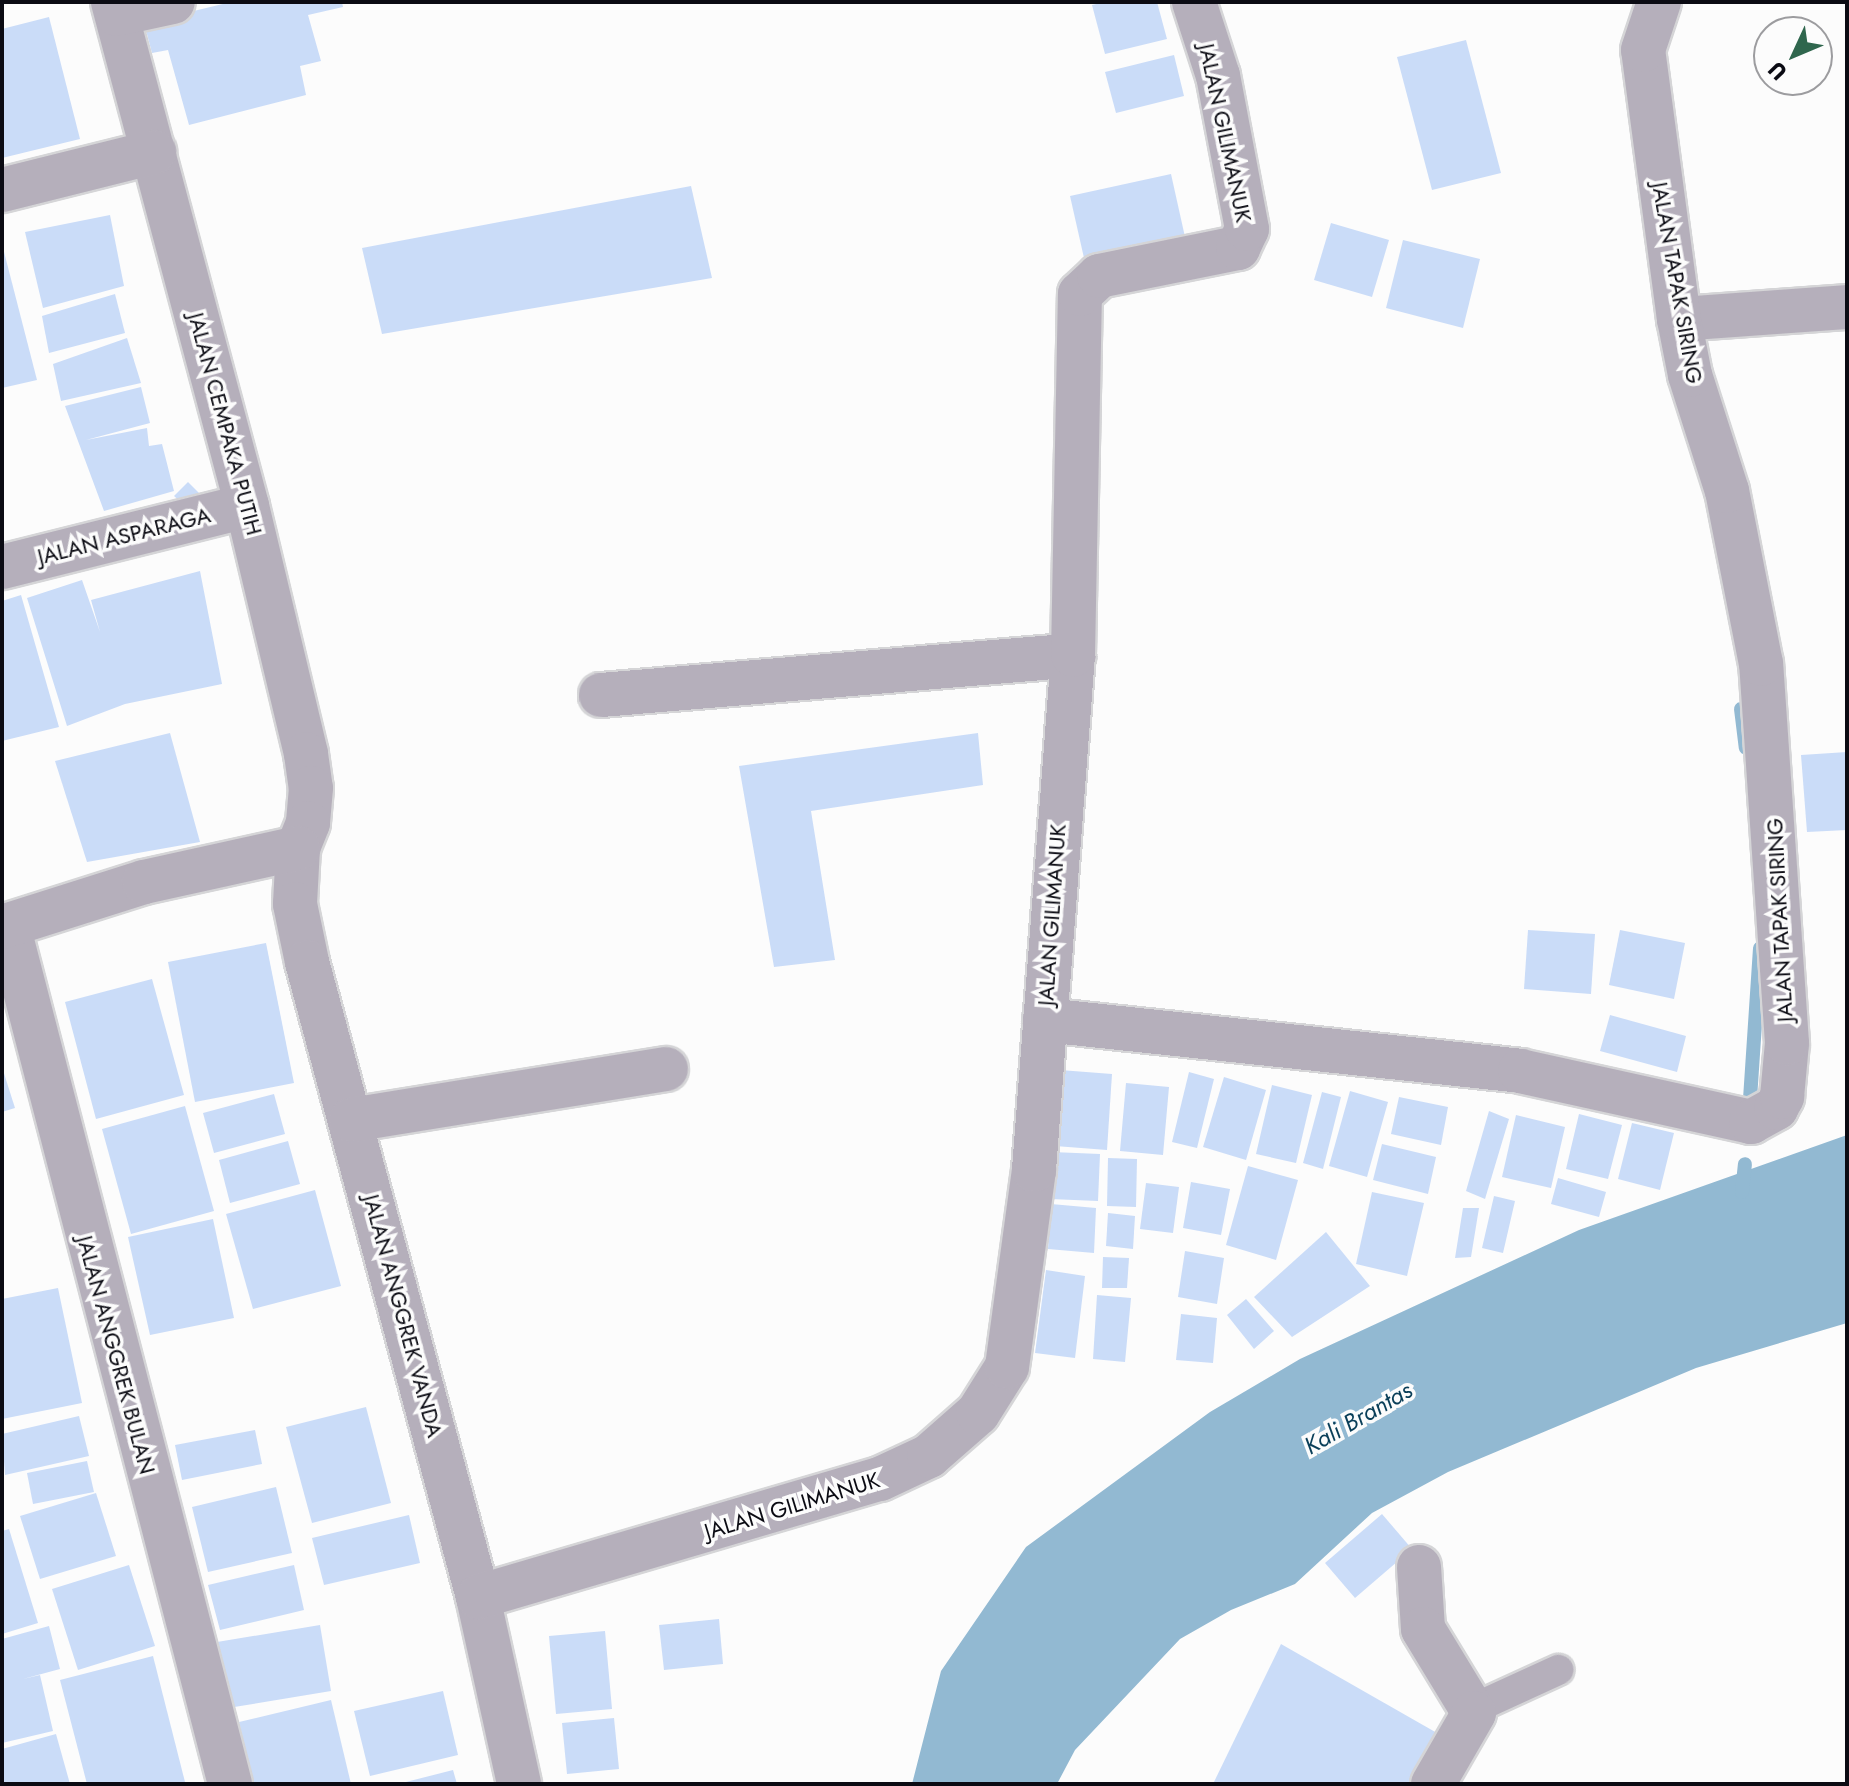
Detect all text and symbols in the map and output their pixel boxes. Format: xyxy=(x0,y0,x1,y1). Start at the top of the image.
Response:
north arrow xyxy=(1753,16,1833,96)
street label: JALAN GILIMANUK xyxy=(1193,41,1257,225)
text: U xyxy=(1760,55,1794,88)
street label: JALAN TAPAK SIRING xyxy=(1646,180,1708,386)
street label: JALAN CEMPAKA PUTIH xyxy=(183,310,267,538)
street label: JALAN ASPARAGA xyxy=(35,502,213,570)
street label: JALAN TAPAK SIRING xyxy=(1761,817,1799,1023)
street label: JALAN GILIMANUK xyxy=(1032,823,1072,1007)
street label: JALAN ANGGREK VANDA xyxy=(358,1192,448,1440)
street label: JALAN ANGGREK BULAN xyxy=(71,1233,161,1477)
water label: Kali Brantas xyxy=(1299,1376,1417,1460)
street label: JALAN GILIMANUK xyxy=(701,1467,883,1545)

